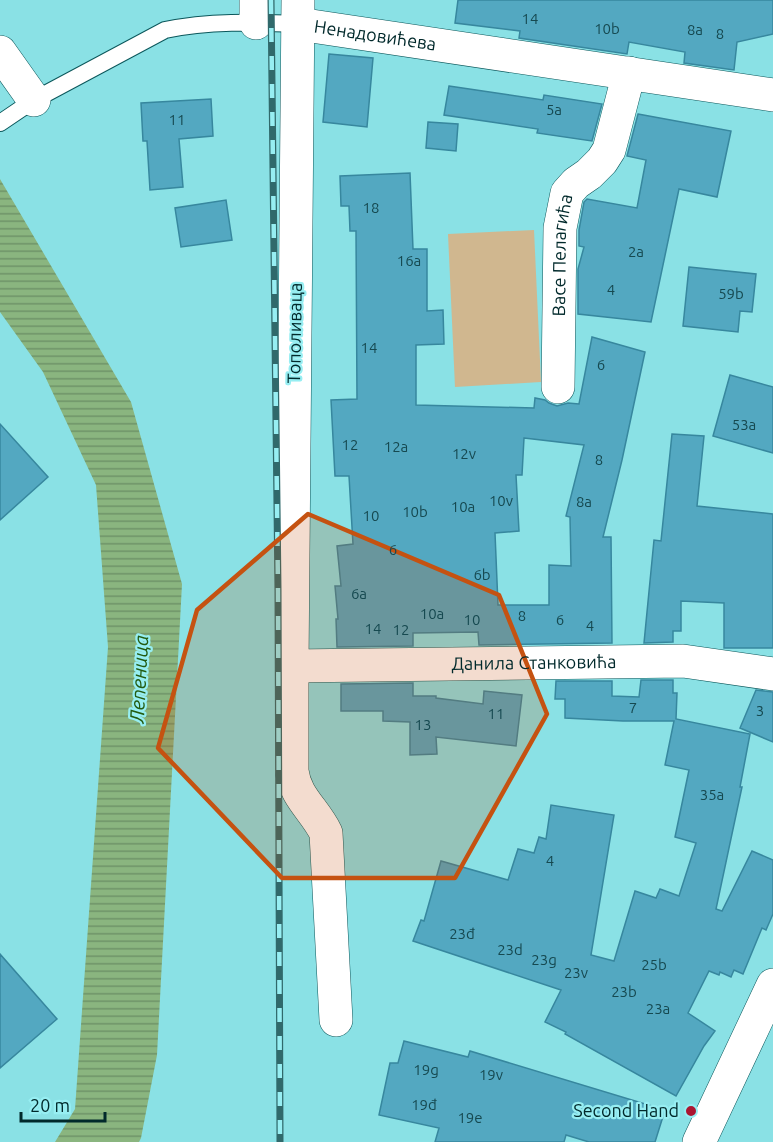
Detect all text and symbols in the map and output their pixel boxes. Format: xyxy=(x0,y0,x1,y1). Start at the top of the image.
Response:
house number: 14 xyxy=(522,10,538,27)
street label: Ненадовићева xyxy=(313,16,438,54)
house number: 10b xyxy=(594,20,620,37)
house number: 8a xyxy=(687,21,703,38)
house number: 8 xyxy=(716,25,724,42)
house number: 5a xyxy=(546,101,562,118)
house number: 11 xyxy=(169,111,185,128)
street label: Васе Пелагића xyxy=(548,192,576,317)
house number: 18 xyxy=(363,199,379,216)
house number: 2a xyxy=(628,243,644,260)
house number: 16a xyxy=(397,252,421,269)
house number: 4 xyxy=(607,281,615,298)
street label: Тополиваца xyxy=(283,283,305,383)
house number: 59b xyxy=(718,285,744,302)
house number: 14 xyxy=(361,339,377,356)
house number: 6 xyxy=(597,356,605,373)
house number: 53a xyxy=(732,416,756,433)
house number: 12 xyxy=(342,436,358,453)
house number: 12a xyxy=(384,438,408,455)
house number: 12v xyxy=(452,445,477,462)
house number: 8 xyxy=(595,451,603,468)
house number: 10v xyxy=(489,492,514,509)
house number: 8a xyxy=(576,493,592,510)
house number: 10a xyxy=(451,498,475,515)
house number: 10b xyxy=(402,503,428,520)
house number: 10 xyxy=(363,507,379,524)
house number: 6 xyxy=(389,541,397,558)
house number: 6b xyxy=(473,566,491,583)
house number: 6a xyxy=(351,585,367,602)
house number: 10a xyxy=(420,605,444,622)
house number: 8 xyxy=(518,607,526,624)
house number: 10 xyxy=(464,611,480,628)
house number: 6 xyxy=(556,611,564,628)
house number: 4 xyxy=(586,617,594,634)
house number: 14 xyxy=(365,620,381,637)
house number: 12 xyxy=(393,621,409,638)
water label: Лепеница xyxy=(125,634,152,725)
street label: Данила Станковића xyxy=(451,651,617,673)
house number: 7 xyxy=(629,699,637,716)
house number: 3 xyxy=(756,702,764,719)
house number: 11 xyxy=(488,705,504,722)
house number: 13 xyxy=(415,716,431,733)
house number: 35a xyxy=(700,786,724,803)
house number: 4 xyxy=(546,852,554,869)
house number: 23đ xyxy=(449,925,475,942)
house number: 23d xyxy=(497,941,523,958)
house number: 23g xyxy=(531,951,557,968)
house number: 25b xyxy=(641,956,667,973)
house number: 23v xyxy=(564,964,589,981)
house number: 23b xyxy=(611,983,637,1000)
house number: 23a xyxy=(646,1000,670,1017)
house number: 19g xyxy=(413,1061,439,1078)
house number: 19v xyxy=(479,1066,504,1083)
scale bar xyxy=(21,1085,105,1123)
text: 20 m xyxy=(30,1095,70,1115)
house number: 19đ xyxy=(411,1096,437,1113)
place label: Second Hand xyxy=(573,1100,679,1120)
marker: Second Hand xyxy=(684,1104,698,1118)
house number: 19e xyxy=(457,1109,483,1126)

